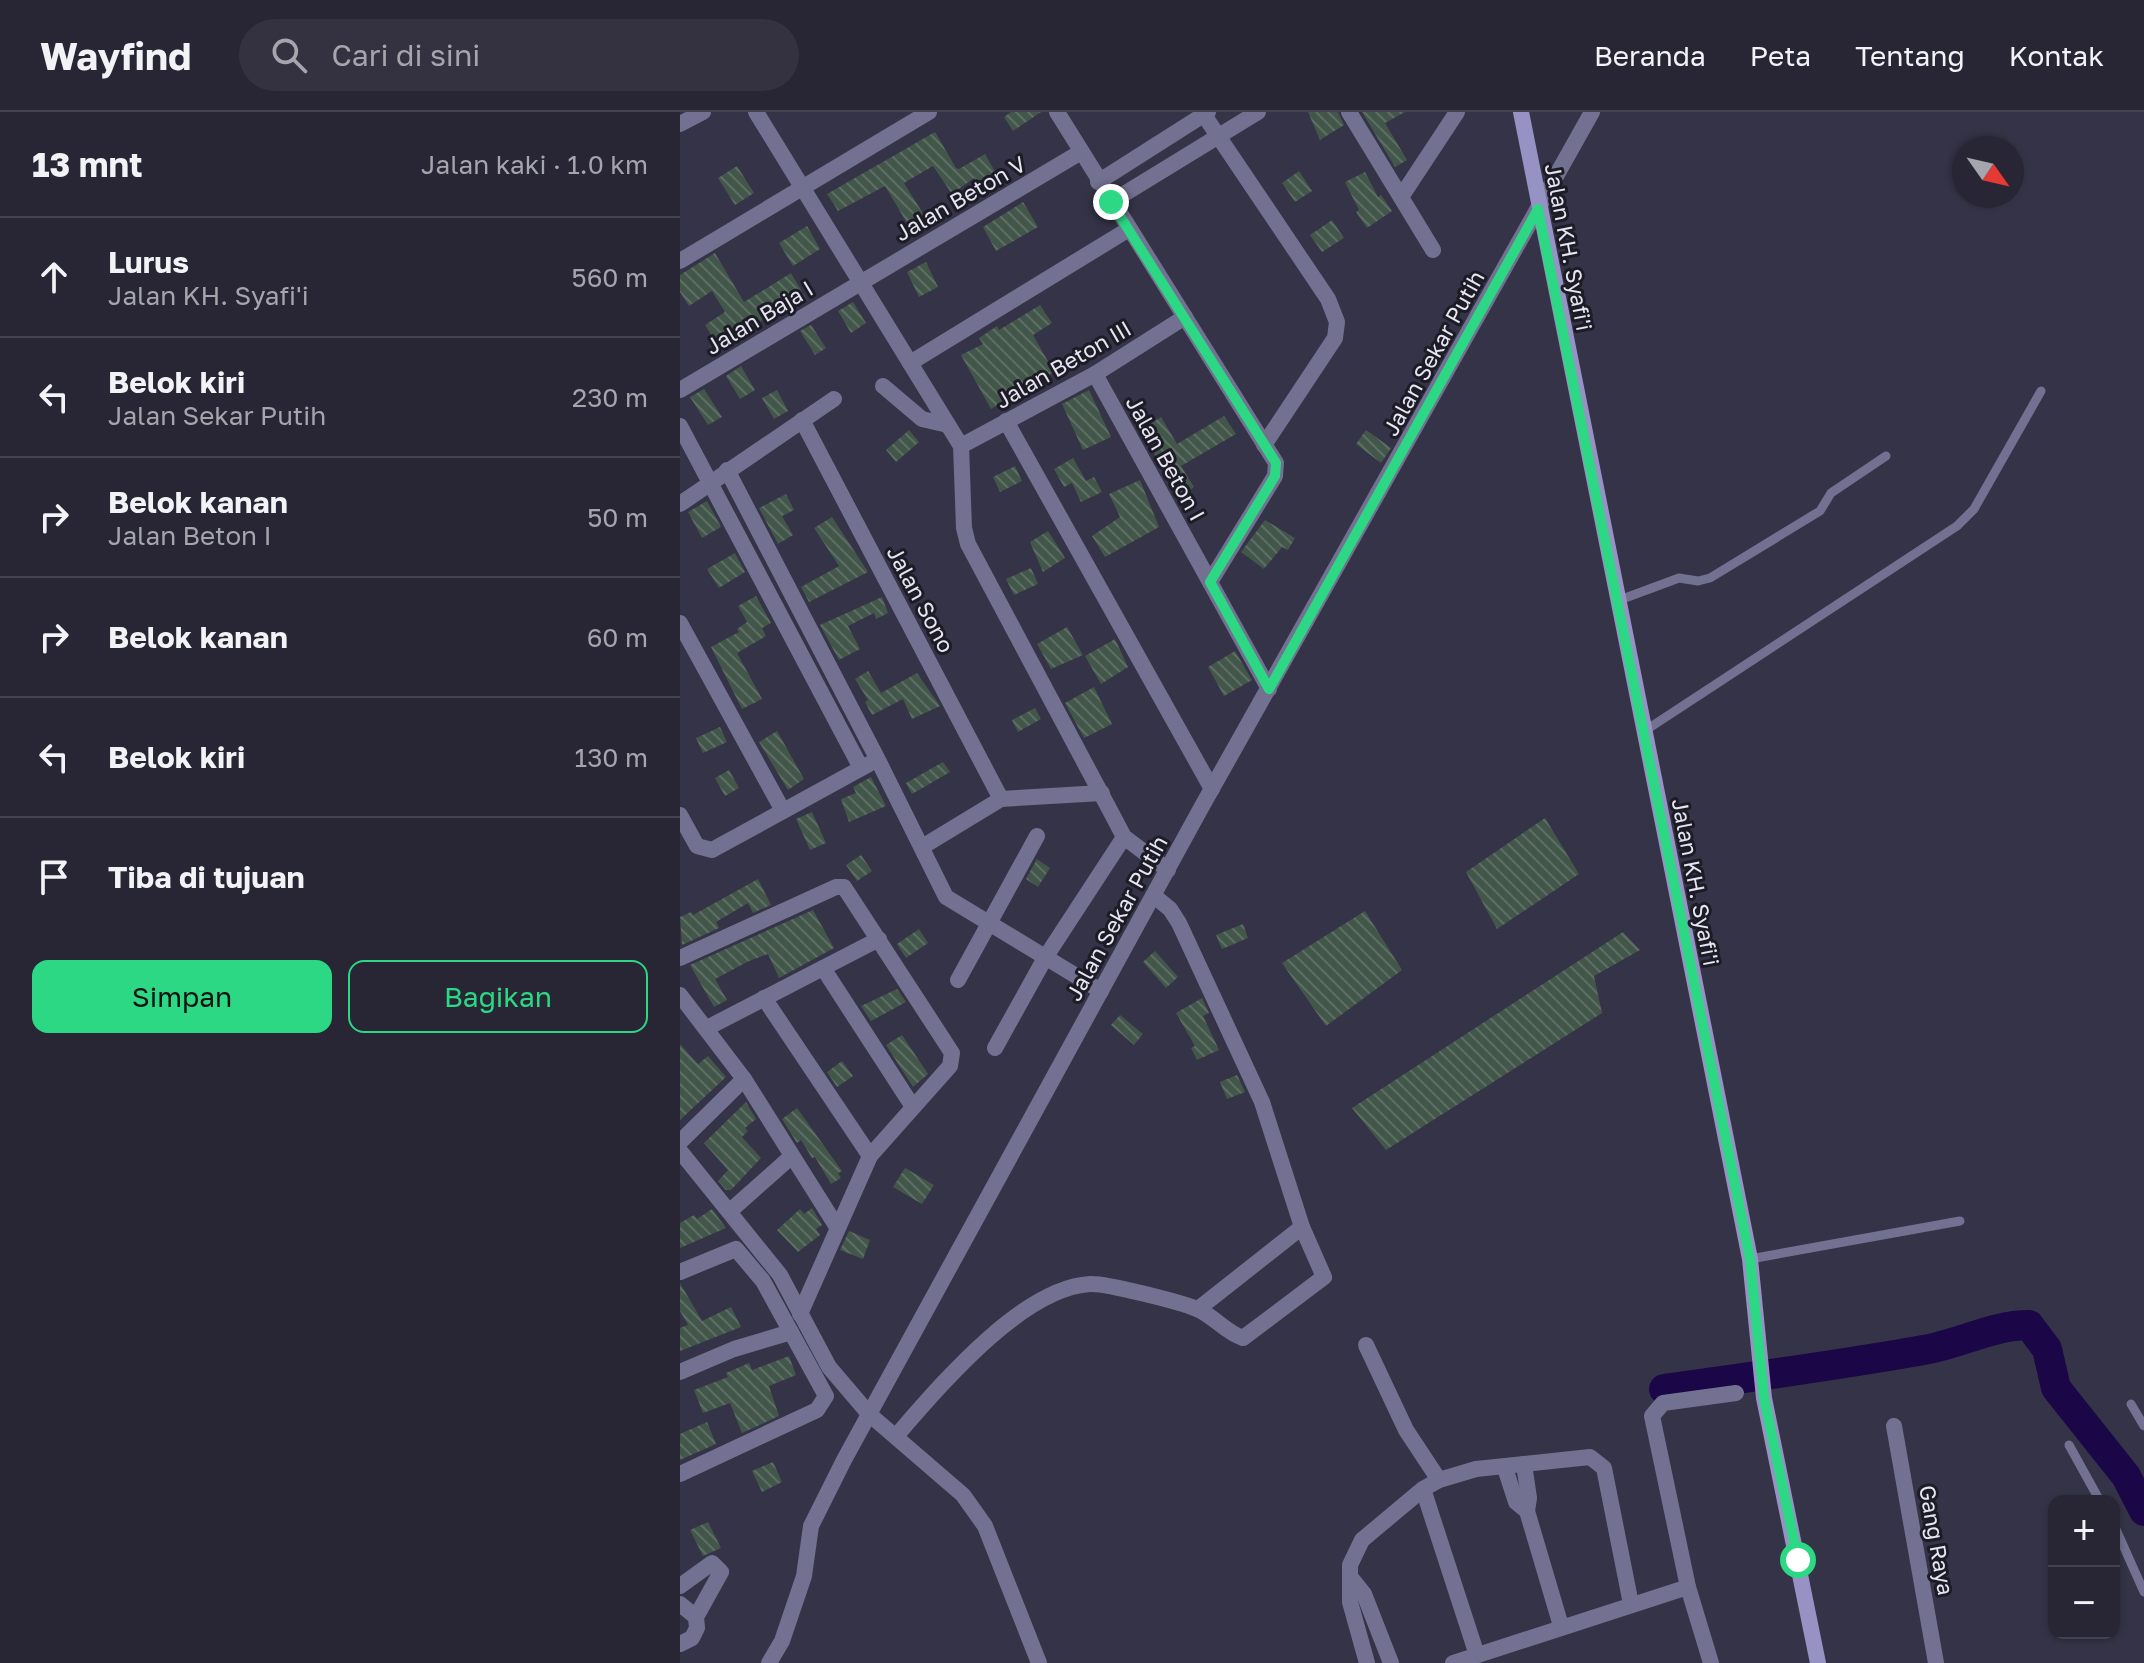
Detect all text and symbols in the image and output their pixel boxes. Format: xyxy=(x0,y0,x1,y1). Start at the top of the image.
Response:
search box xyxy=(239,19,799,91)
text: Wayfind xyxy=(40,33,191,78)
icon: search xyxy=(267,33,311,77)
text: Cari di sini xyxy=(331,37,480,73)
text: Beranda xyxy=(1594,39,1706,72)
text: Peta xyxy=(1750,39,1811,72)
text: Tentang xyxy=(1855,39,1965,72)
text: Kontak xyxy=(2009,39,2104,72)
north arrow xyxy=(1952,136,2024,208)
text: 13 mnt xyxy=(32,144,143,184)
text: Jalan kaki · 1.0 km xyxy=(421,149,648,180)
street label: Jalan Beton V xyxy=(890,150,1030,246)
street label: Jalan KH. Syafi'i xyxy=(1540,161,1598,333)
route end xyxy=(1093,184,1129,220)
text: Lurus xyxy=(108,244,189,280)
icon: ahead xyxy=(32,255,76,299)
text: 560 m xyxy=(572,262,648,293)
street label: Jalan Sekar Putih xyxy=(1376,266,1490,440)
street label: Jalan Baja I xyxy=(700,274,818,360)
text: Jalan KH. Syafi'i xyxy=(108,280,309,311)
street label: Jalan Beton III xyxy=(990,314,1136,414)
text: Belok kiri xyxy=(108,364,245,400)
icon: left xyxy=(32,375,76,419)
text: 230 m xyxy=(572,382,648,413)
street label: Jalan Beton I xyxy=(1121,391,1211,525)
text: Jalan Sekar Putih xyxy=(108,400,326,431)
text: Belok kanan xyxy=(108,484,288,520)
icon: right xyxy=(32,495,76,539)
text: 50 m xyxy=(587,502,648,533)
text: Jalan Beton I xyxy=(108,520,272,551)
street label: Jalan Sono xyxy=(882,541,960,657)
icon: right xyxy=(32,615,76,659)
text: Belok kanan xyxy=(108,619,288,655)
text: 60 m xyxy=(587,622,648,653)
icon: left xyxy=(32,735,76,779)
text: Belok kiri xyxy=(108,739,245,775)
text: 130 m xyxy=(575,742,648,773)
street label: Jalan KH. Syafi'i xyxy=(1667,796,1725,968)
street label: Jalan Sekar Putih xyxy=(1059,831,1173,1005)
icon: arrive xyxy=(32,855,76,899)
text: Tiba di tujuan xyxy=(108,859,305,895)
button: Simpan xyxy=(32,960,332,1033)
button: Bagikan xyxy=(348,960,648,1033)
street label: Gang Raya xyxy=(1914,1483,1960,1597)
map controls xyxy=(2048,1495,2120,1639)
button: + xyxy=(2048,1495,2120,1567)
route start xyxy=(1780,1542,1816,1578)
button: − xyxy=(2048,1567,2120,1639)

